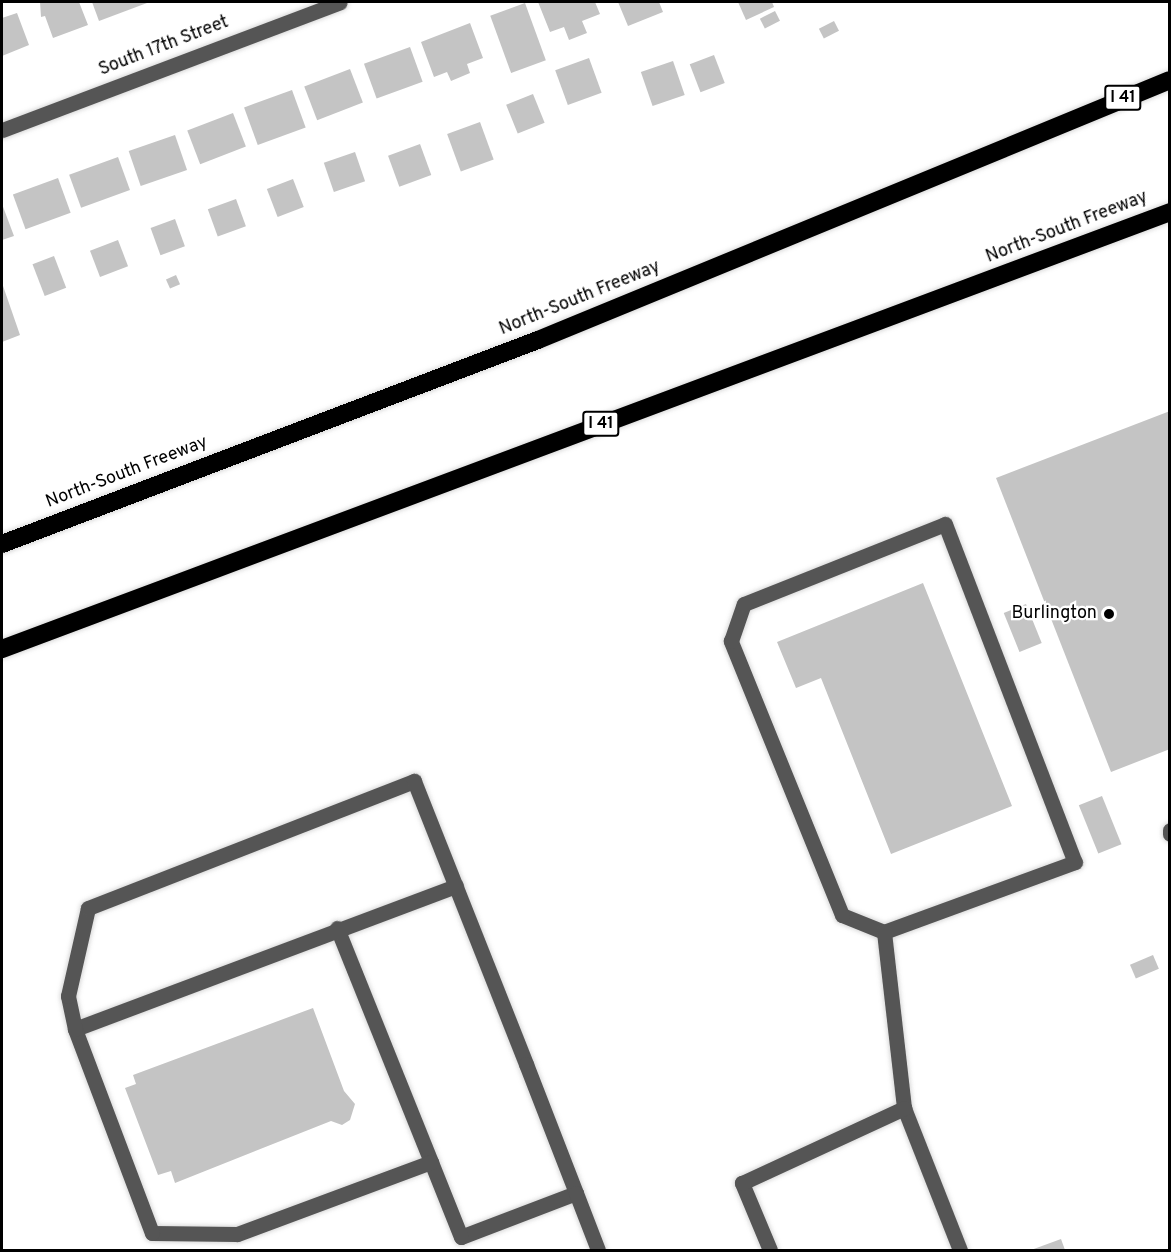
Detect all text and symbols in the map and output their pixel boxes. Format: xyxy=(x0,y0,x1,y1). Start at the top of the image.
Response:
street label: South 17th Street xyxy=(96,12,232,82)
road number: I 41 xyxy=(1104,85,1142,111)
street label: North-South Freeway xyxy=(983,187,1151,269)
street label: North-South Freeway xyxy=(496,257,664,341)
road number: I 41 xyxy=(582,411,620,437)
street label: North-South Freeway xyxy=(43,432,211,514)
place label: Burlington xyxy=(1011,603,1097,625)
marker: Burlington xyxy=(1102,607,1116,621)

